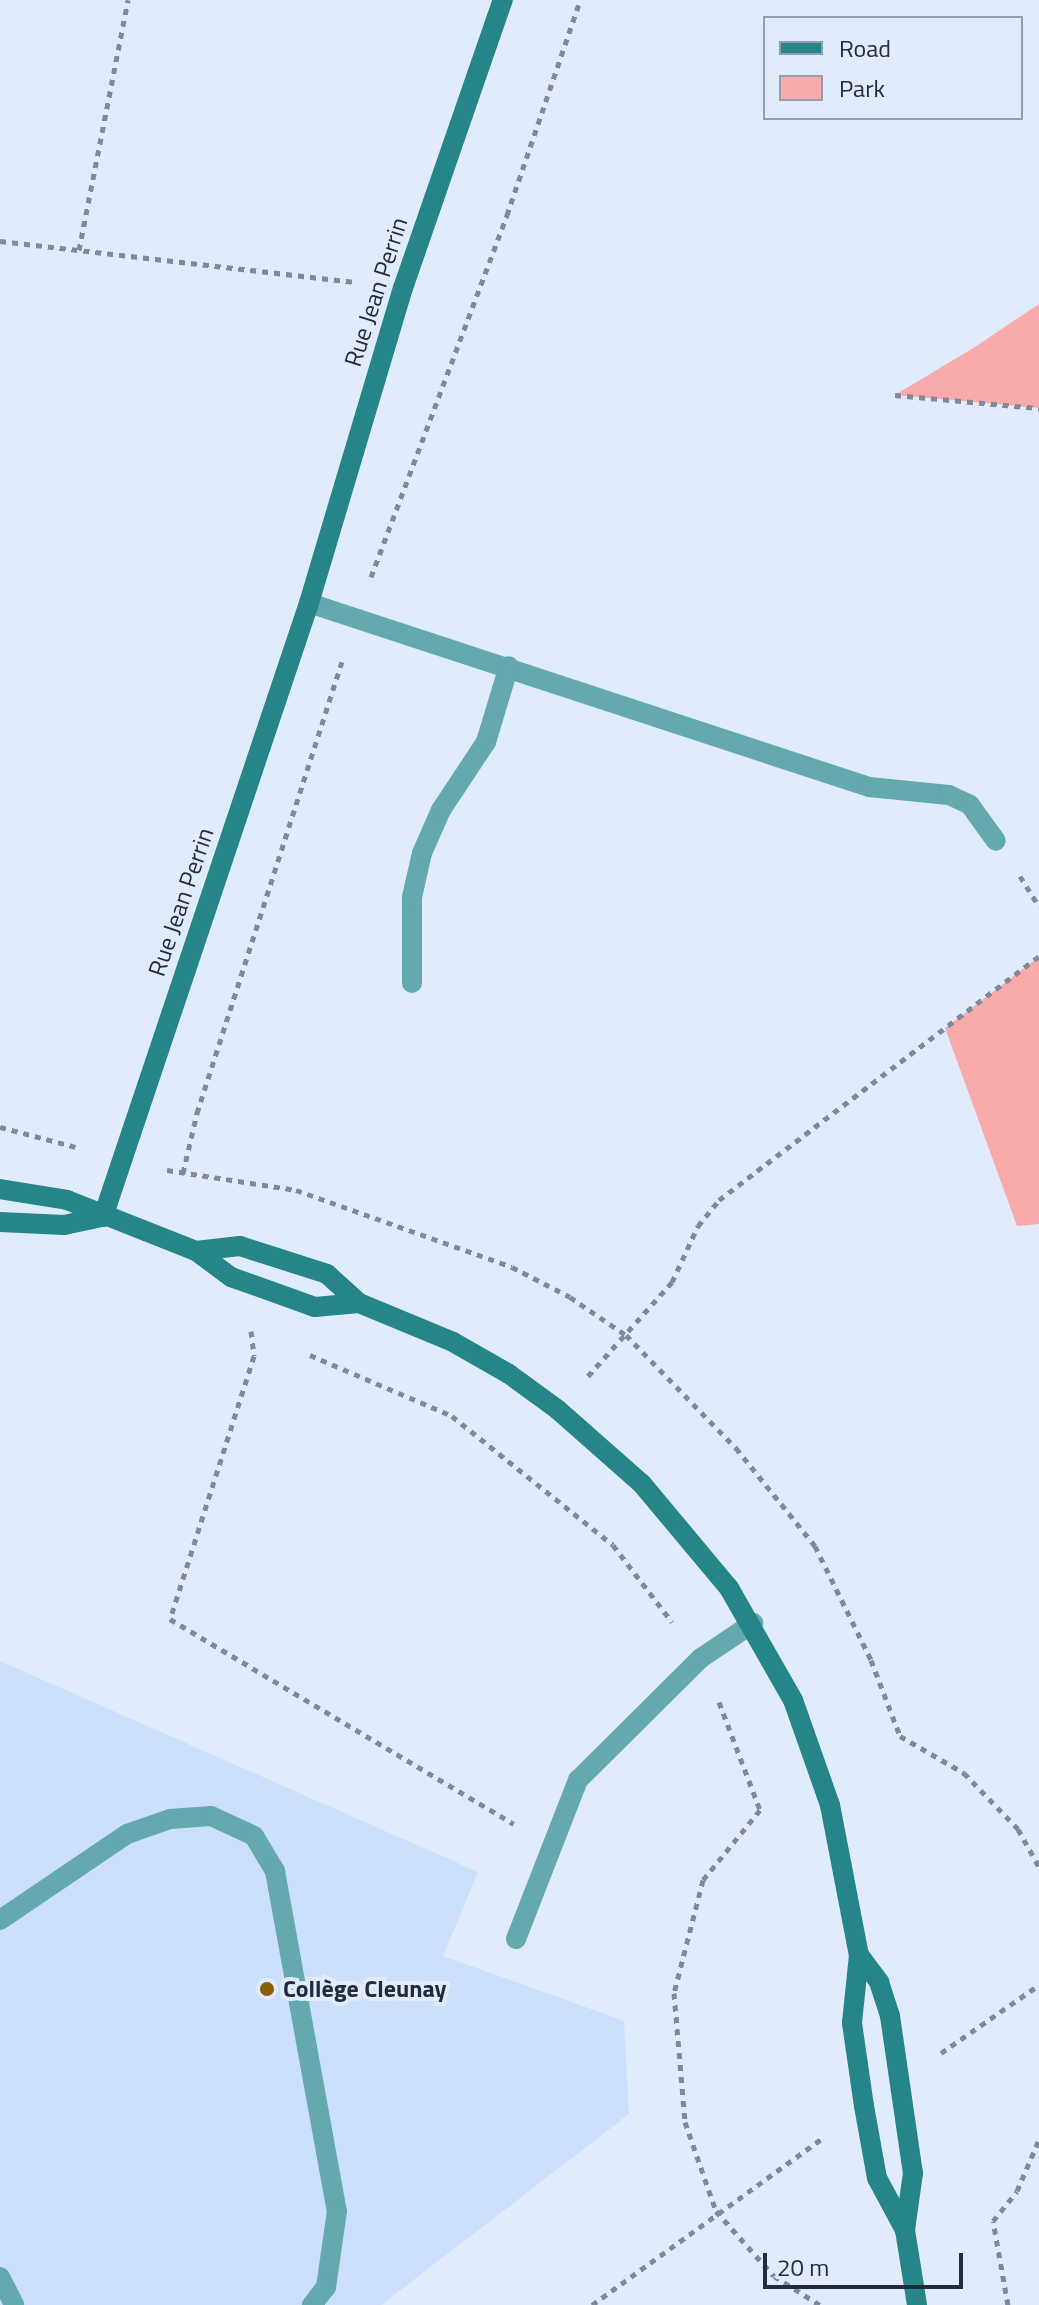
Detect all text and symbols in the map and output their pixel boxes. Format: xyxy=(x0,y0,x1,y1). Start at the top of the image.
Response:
legend xyxy=(763,16,1023,120)
text: Road xyxy=(839,30,891,66)
text: Park xyxy=(839,70,885,106)
street label: Rue Jean Perrin xyxy=(338,214,414,370)
street label: Rue Jean Perrin xyxy=(142,824,220,980)
place label: Collège Cleunay xyxy=(283,1975,447,2003)
marker: Collège Cleunay xyxy=(258,1980,276,1998)
scale bar xyxy=(767,2237,967,2287)
text: 20 m xyxy=(777,2249,829,2285)

